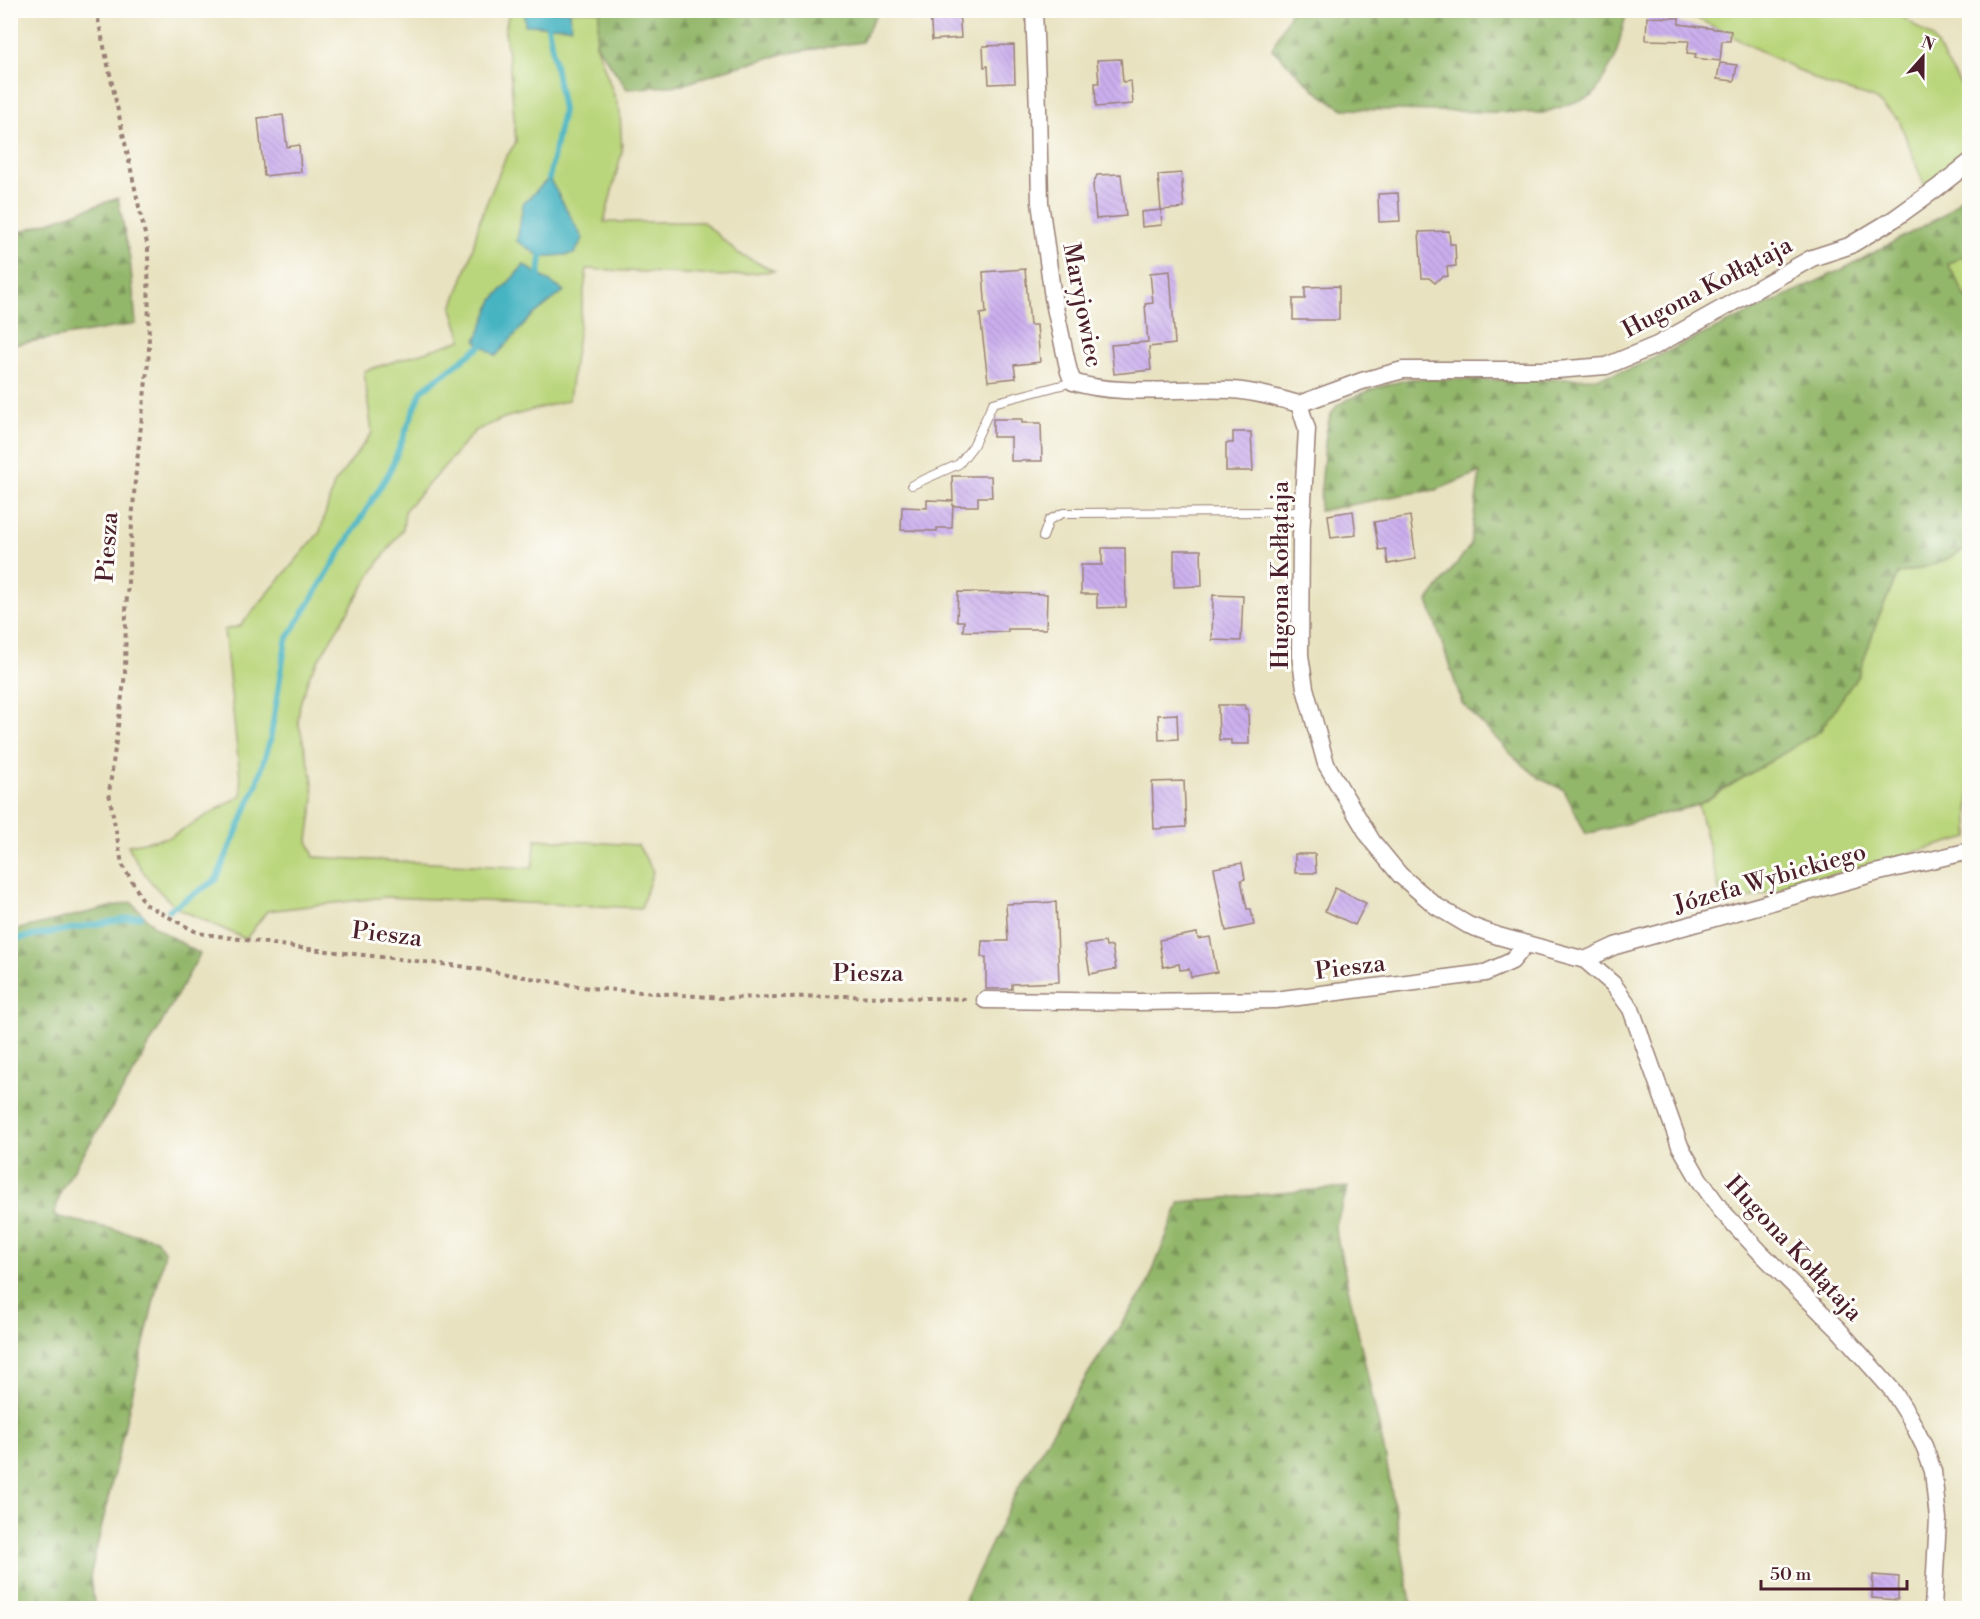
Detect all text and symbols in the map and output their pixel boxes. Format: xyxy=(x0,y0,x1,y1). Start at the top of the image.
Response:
north arrow xyxy=(1893,27,1953,87)
text: N xyxy=(1919,32,1938,56)
street label: Hugona Kołłątaja xyxy=(1617,230,1798,345)
street label: Maryjowiec xyxy=(1055,241,1109,370)
street label: Hugona Kołłątaja xyxy=(1266,480,1296,669)
street label: Piesza xyxy=(91,510,125,583)
street label: Józefa Wybickiego xyxy=(1670,837,1870,921)
street label: Piesza xyxy=(350,916,425,954)
street label: Piesza xyxy=(1313,949,1388,987)
street label: Piesza xyxy=(833,959,904,989)
street label: Hugona Kołłątaja xyxy=(1718,1170,1869,1328)
scale bar xyxy=(1761,1553,1906,1591)
text: 50 m xyxy=(1770,1563,1812,1586)

